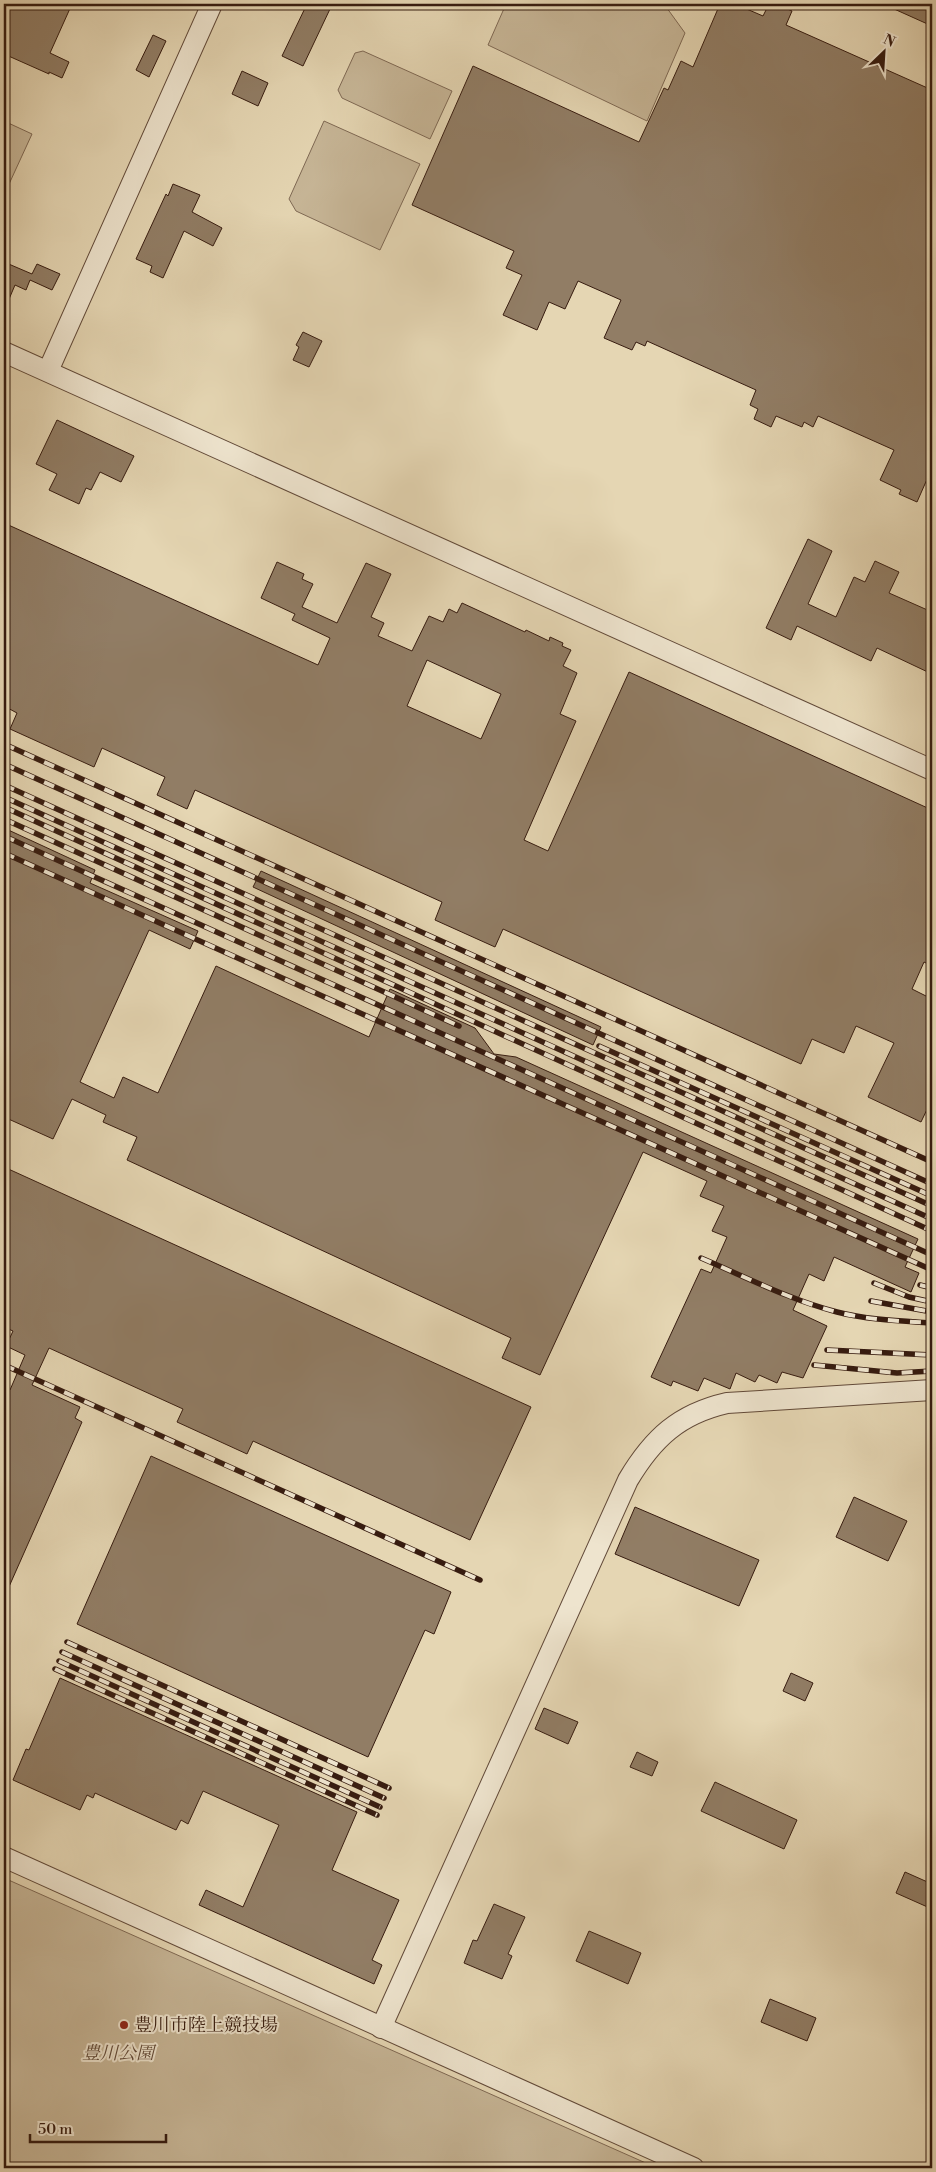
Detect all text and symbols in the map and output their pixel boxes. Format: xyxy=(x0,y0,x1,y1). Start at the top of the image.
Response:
north arrow xyxy=(858,28,908,78)
text: N xyxy=(880,31,898,52)
place label: 豊川市陸上競技場 xyxy=(134,2014,278,2037)
marker: 豊川市陸上競技場 xyxy=(118,2019,130,2031)
park label: 豊川公園 xyxy=(82,2042,157,2065)
scale bar xyxy=(30,2112,166,2144)
text: 50 m xyxy=(38,2120,72,2139)

